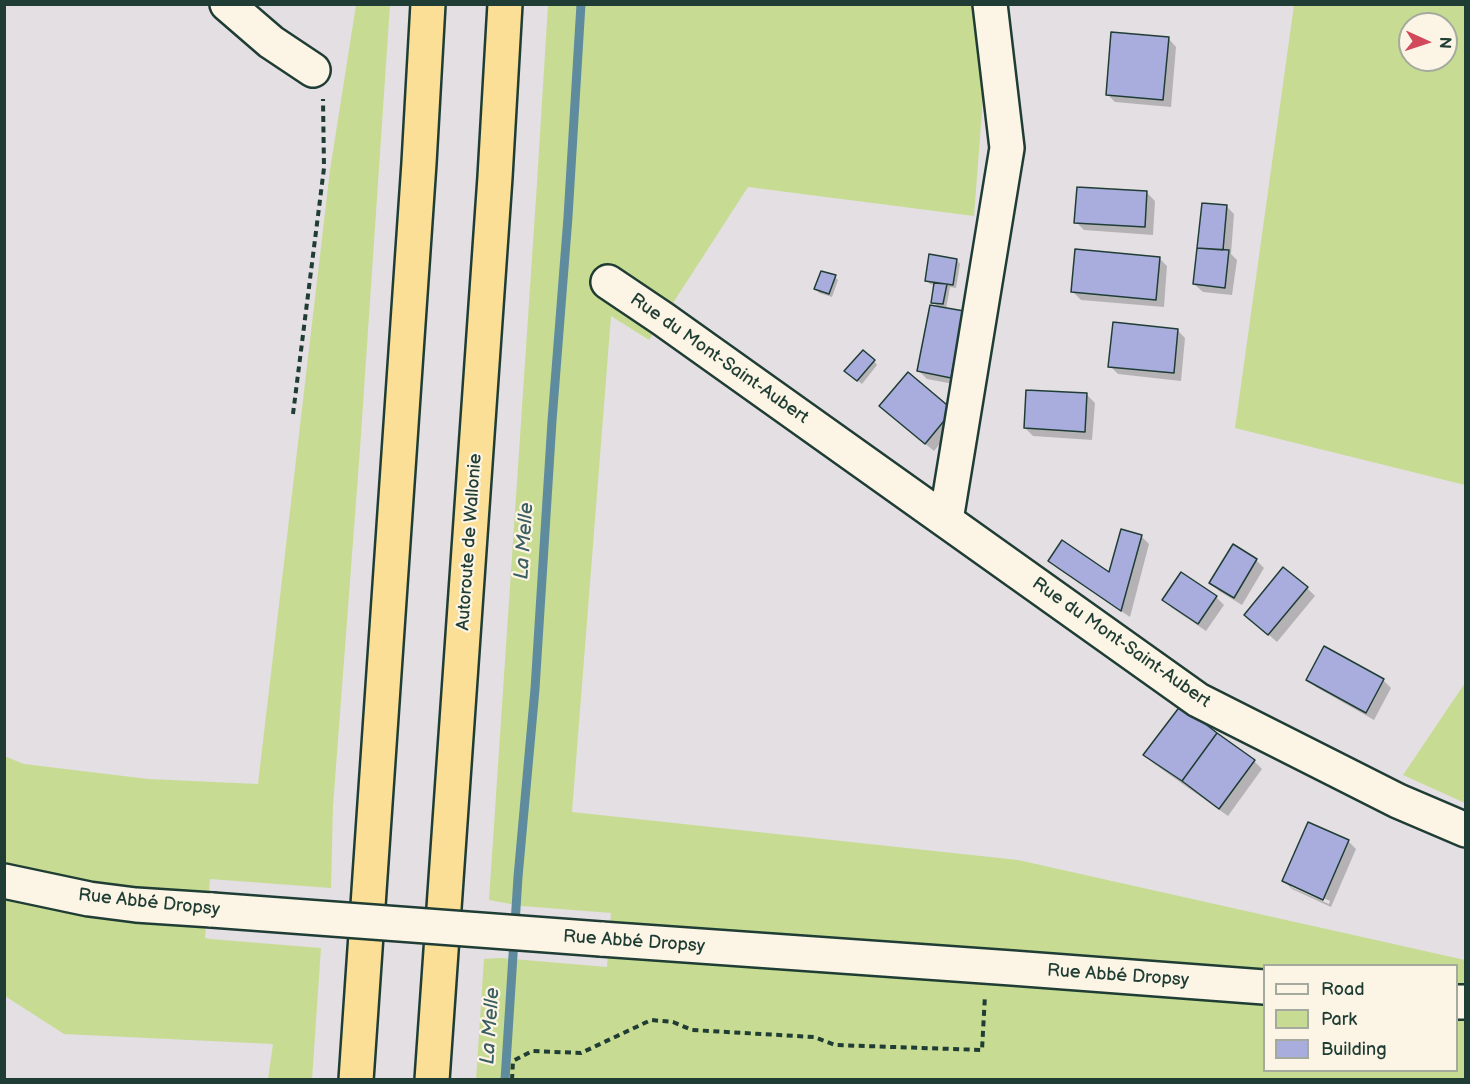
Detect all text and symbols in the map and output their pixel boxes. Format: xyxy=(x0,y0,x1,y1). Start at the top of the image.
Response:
north arrow xyxy=(1398,12,1458,72)
text: N xyxy=(1435,36,1454,49)
street label: Rue du Mont-Saint-Aubert xyxy=(626,289,812,429)
street label: Autoroute de Wallonie xyxy=(453,453,487,631)
water label: La Melle xyxy=(510,502,540,580)
street label: Rue du Mont-Saint-Aubert xyxy=(1028,573,1214,713)
street label: Rue Abbé Dropsy xyxy=(77,885,221,921)
street label: Rue Abbé Dropsy xyxy=(562,926,706,958)
street label: Rue Abbé Dropsy xyxy=(1046,960,1190,992)
legend xyxy=(1263,964,1458,1072)
text: Road xyxy=(1321,979,1365,1000)
water label: La Melle xyxy=(476,987,506,1065)
text: Park xyxy=(1321,1009,1357,1030)
text: Building xyxy=(1321,1039,1387,1060)

